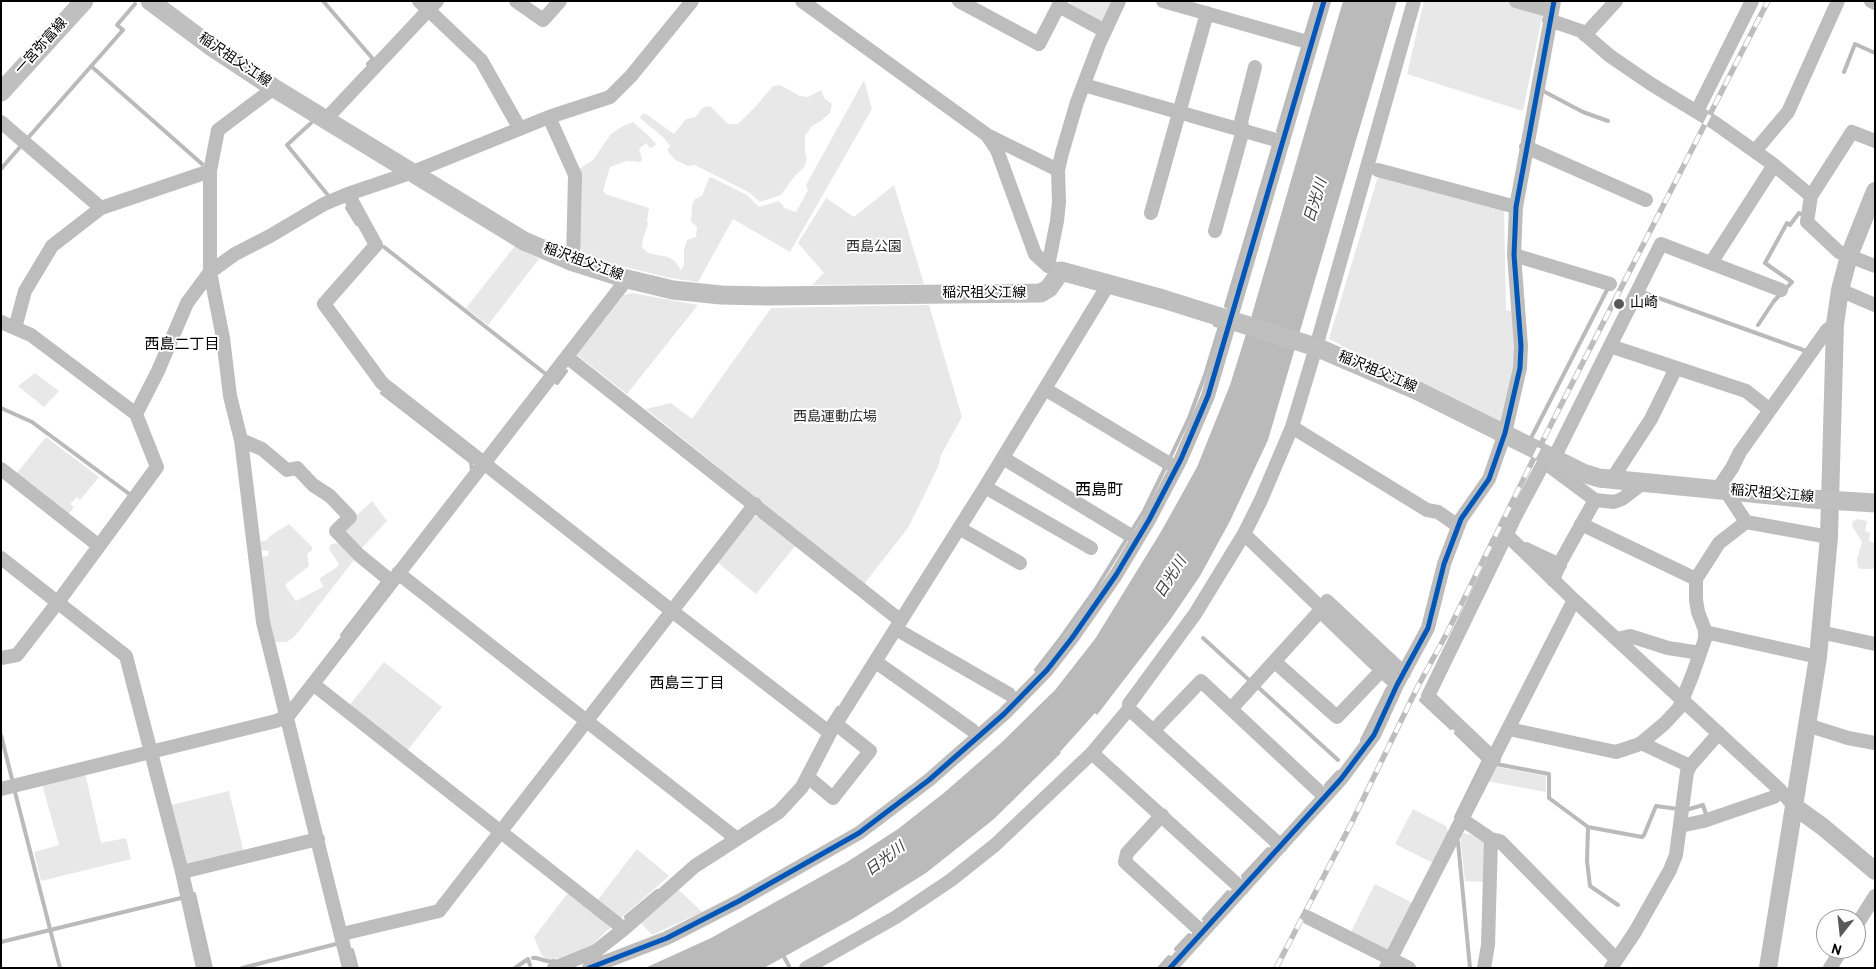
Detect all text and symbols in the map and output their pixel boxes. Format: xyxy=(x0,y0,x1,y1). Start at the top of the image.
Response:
street label: 一宮弥富線 xyxy=(12,15,72,79)
street label: 稲沢祖父江線 xyxy=(194,31,274,91)
water label: 日光川 xyxy=(1302,177,1332,225)
park label: 西島公園 xyxy=(846,240,902,256)
street label: 稲沢祖父江線 xyxy=(541,241,625,285)
street label: 稲沢祖父江線 xyxy=(942,286,1026,302)
place label: 山崎 xyxy=(1630,296,1658,312)
marker: 山崎 xyxy=(1612,297,1626,311)
district label: 西島二丁目 xyxy=(145,337,219,355)
street label: 稲沢祖父江線 xyxy=(1335,349,1419,397)
park label: 西島運動広場 xyxy=(793,410,877,426)
district label: 西島町 xyxy=(1075,482,1123,502)
street label: 稲沢祖父江線 xyxy=(1729,483,1815,507)
water label: 日光川 xyxy=(1152,554,1192,602)
district label: 西島三丁目 xyxy=(650,676,724,694)
water label: 日光川 xyxy=(863,839,909,881)
north arrow xyxy=(1816,909,1866,959)
text: N xyxy=(1830,938,1844,957)

